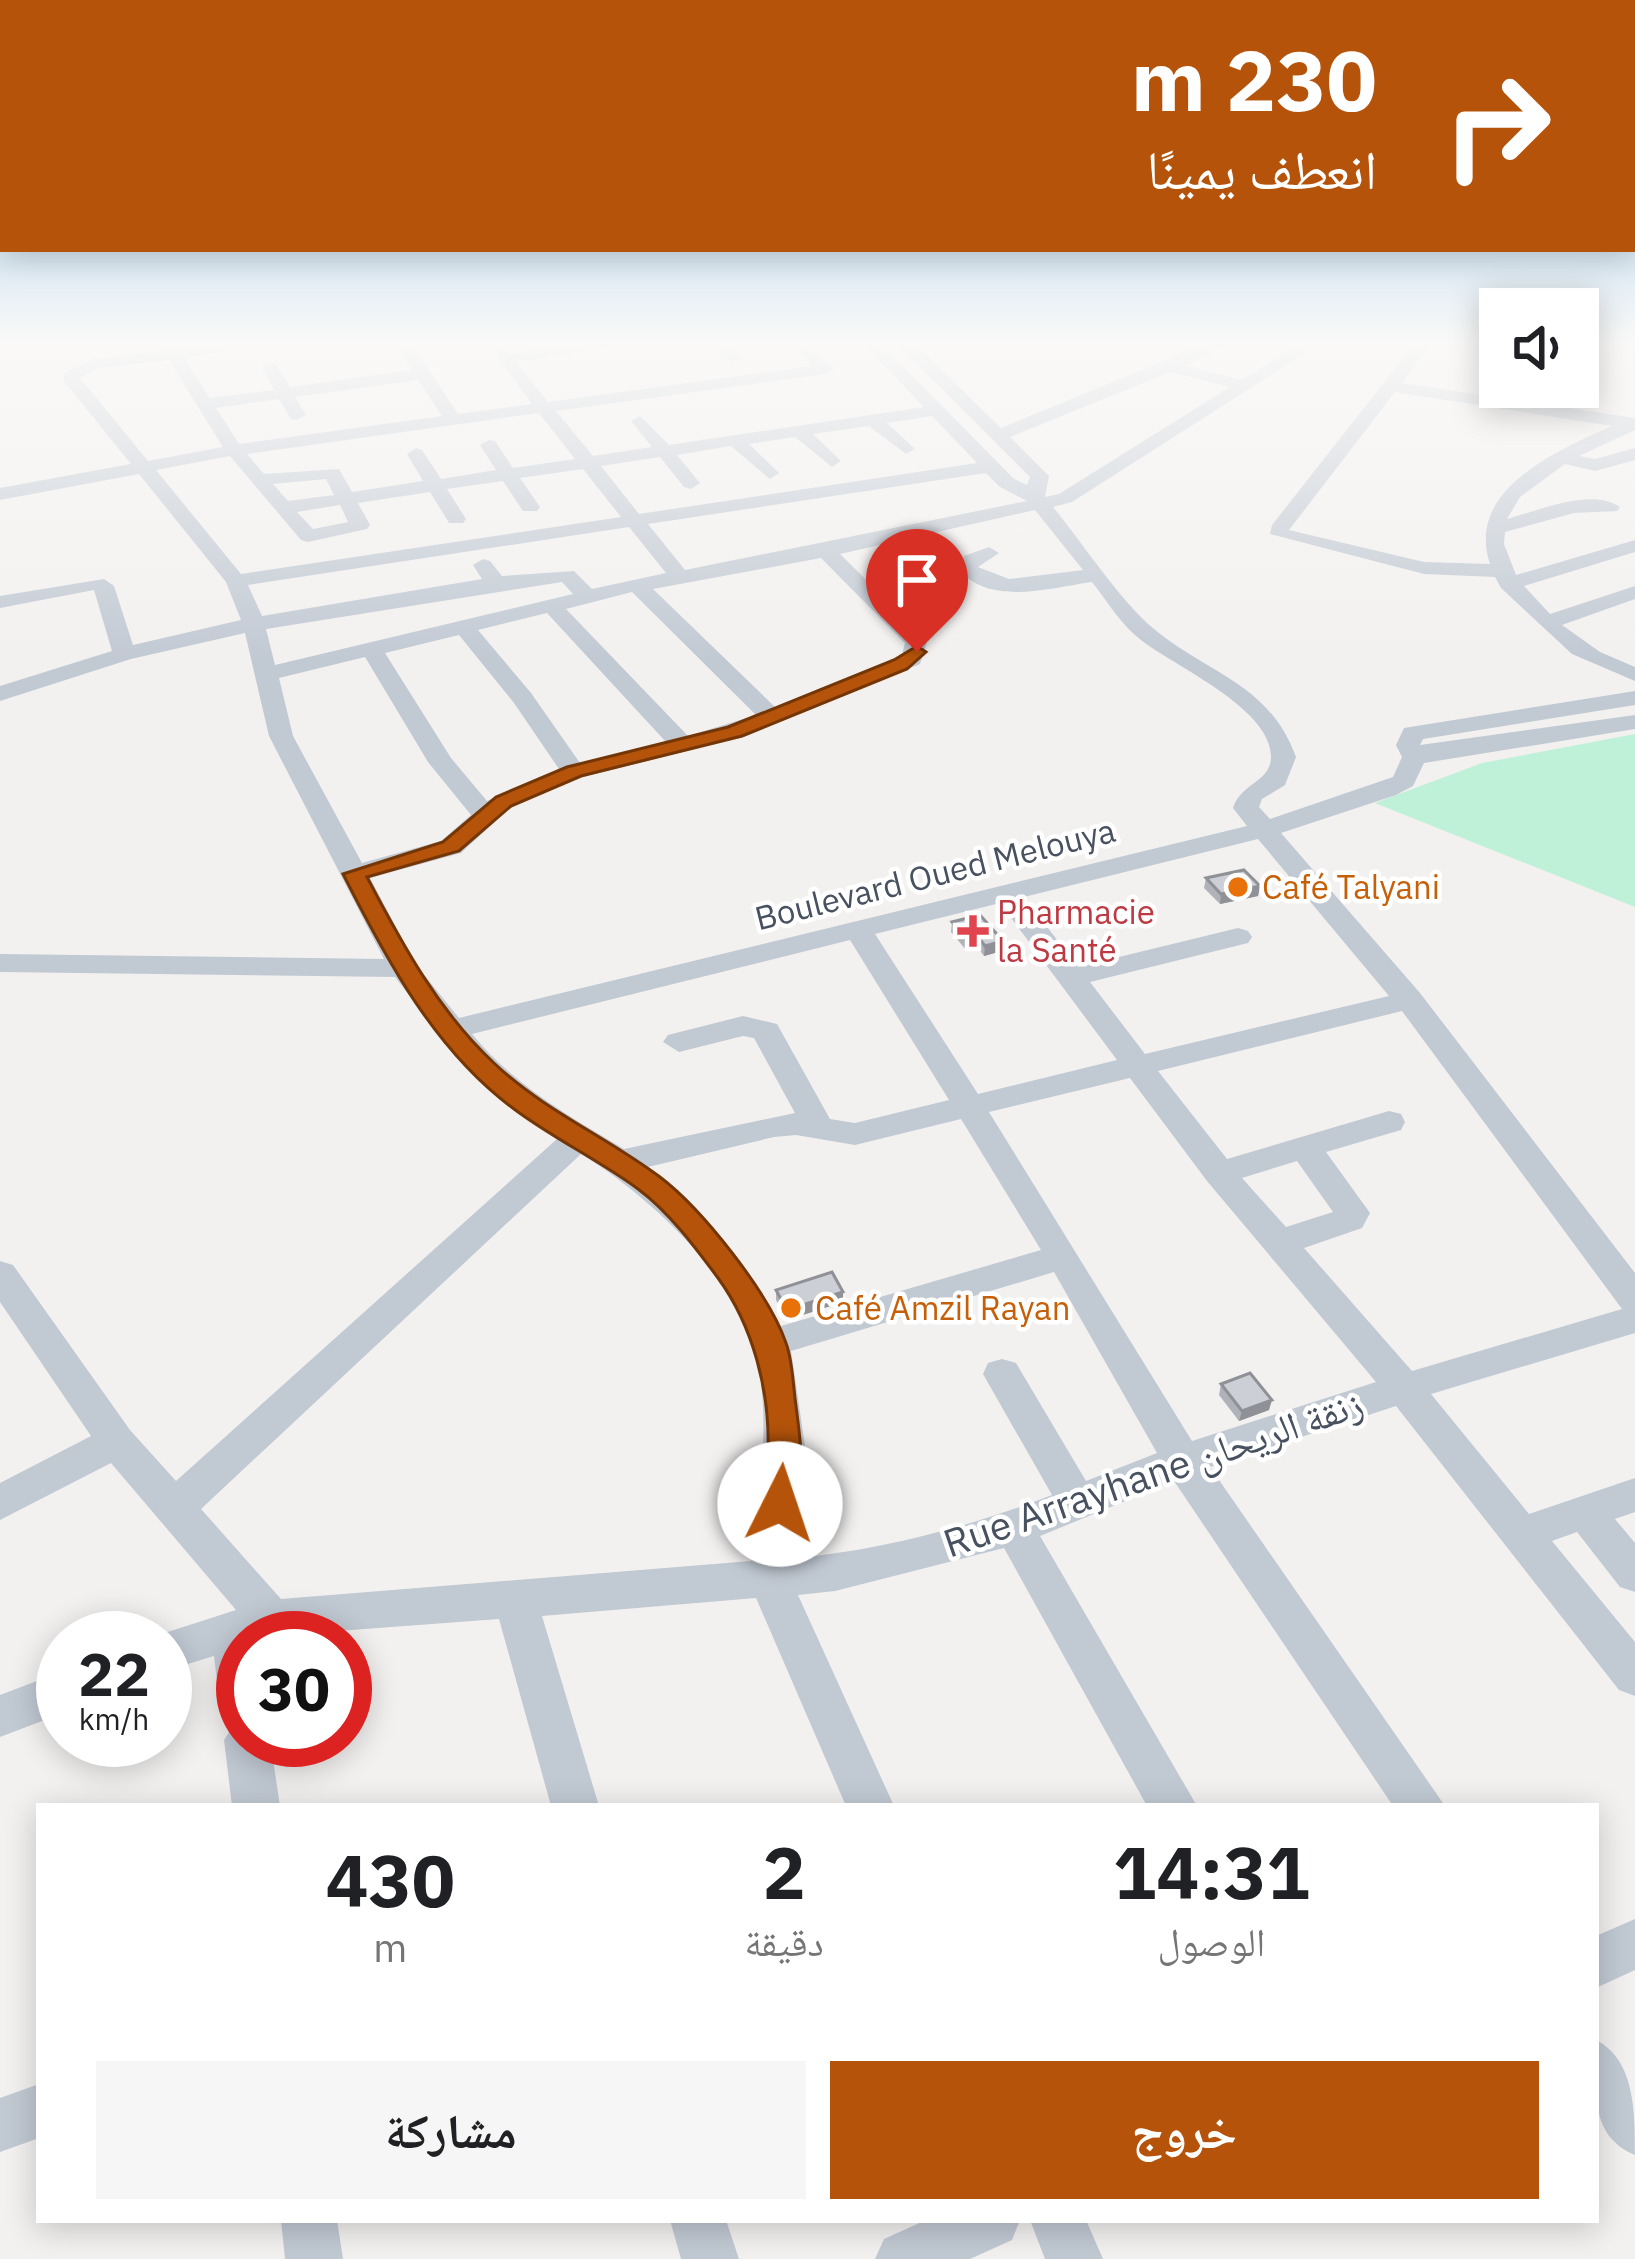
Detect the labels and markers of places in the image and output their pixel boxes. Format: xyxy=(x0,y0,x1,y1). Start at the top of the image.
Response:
pin xyxy=(866,529,968,652)
place label: Café Talyani xyxy=(1262,865,1440,908)
marker: Café Talyani xyxy=(1225,874,1251,900)
place label: Pharmacie la Santé xyxy=(997,890,1155,971)
marker: Pharmacie la Santé xyxy=(960,918,986,944)
place label: Café Amzil Rayan xyxy=(815,1286,1071,1329)
marker: Café Amzil Rayan xyxy=(778,1295,804,1321)

